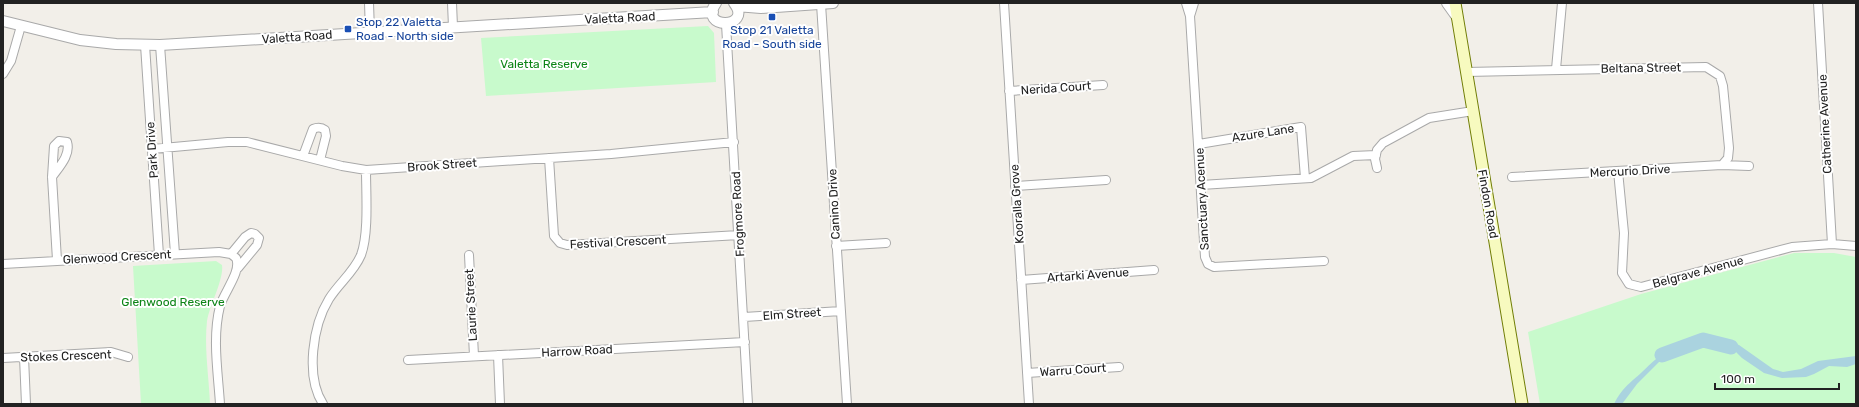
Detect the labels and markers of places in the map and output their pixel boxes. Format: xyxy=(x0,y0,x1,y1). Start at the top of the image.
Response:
marker: Stop 21 Valetta Road - South side xyxy=(767,12,777,22)
place label: Stop 22 Valetta Road - North side xyxy=(356,15,454,43)
place label: Stop 21 Valetta Road - South side xyxy=(722,23,822,51)
marker: Stop 22 Valetta Road - North side xyxy=(343,24,353,34)

